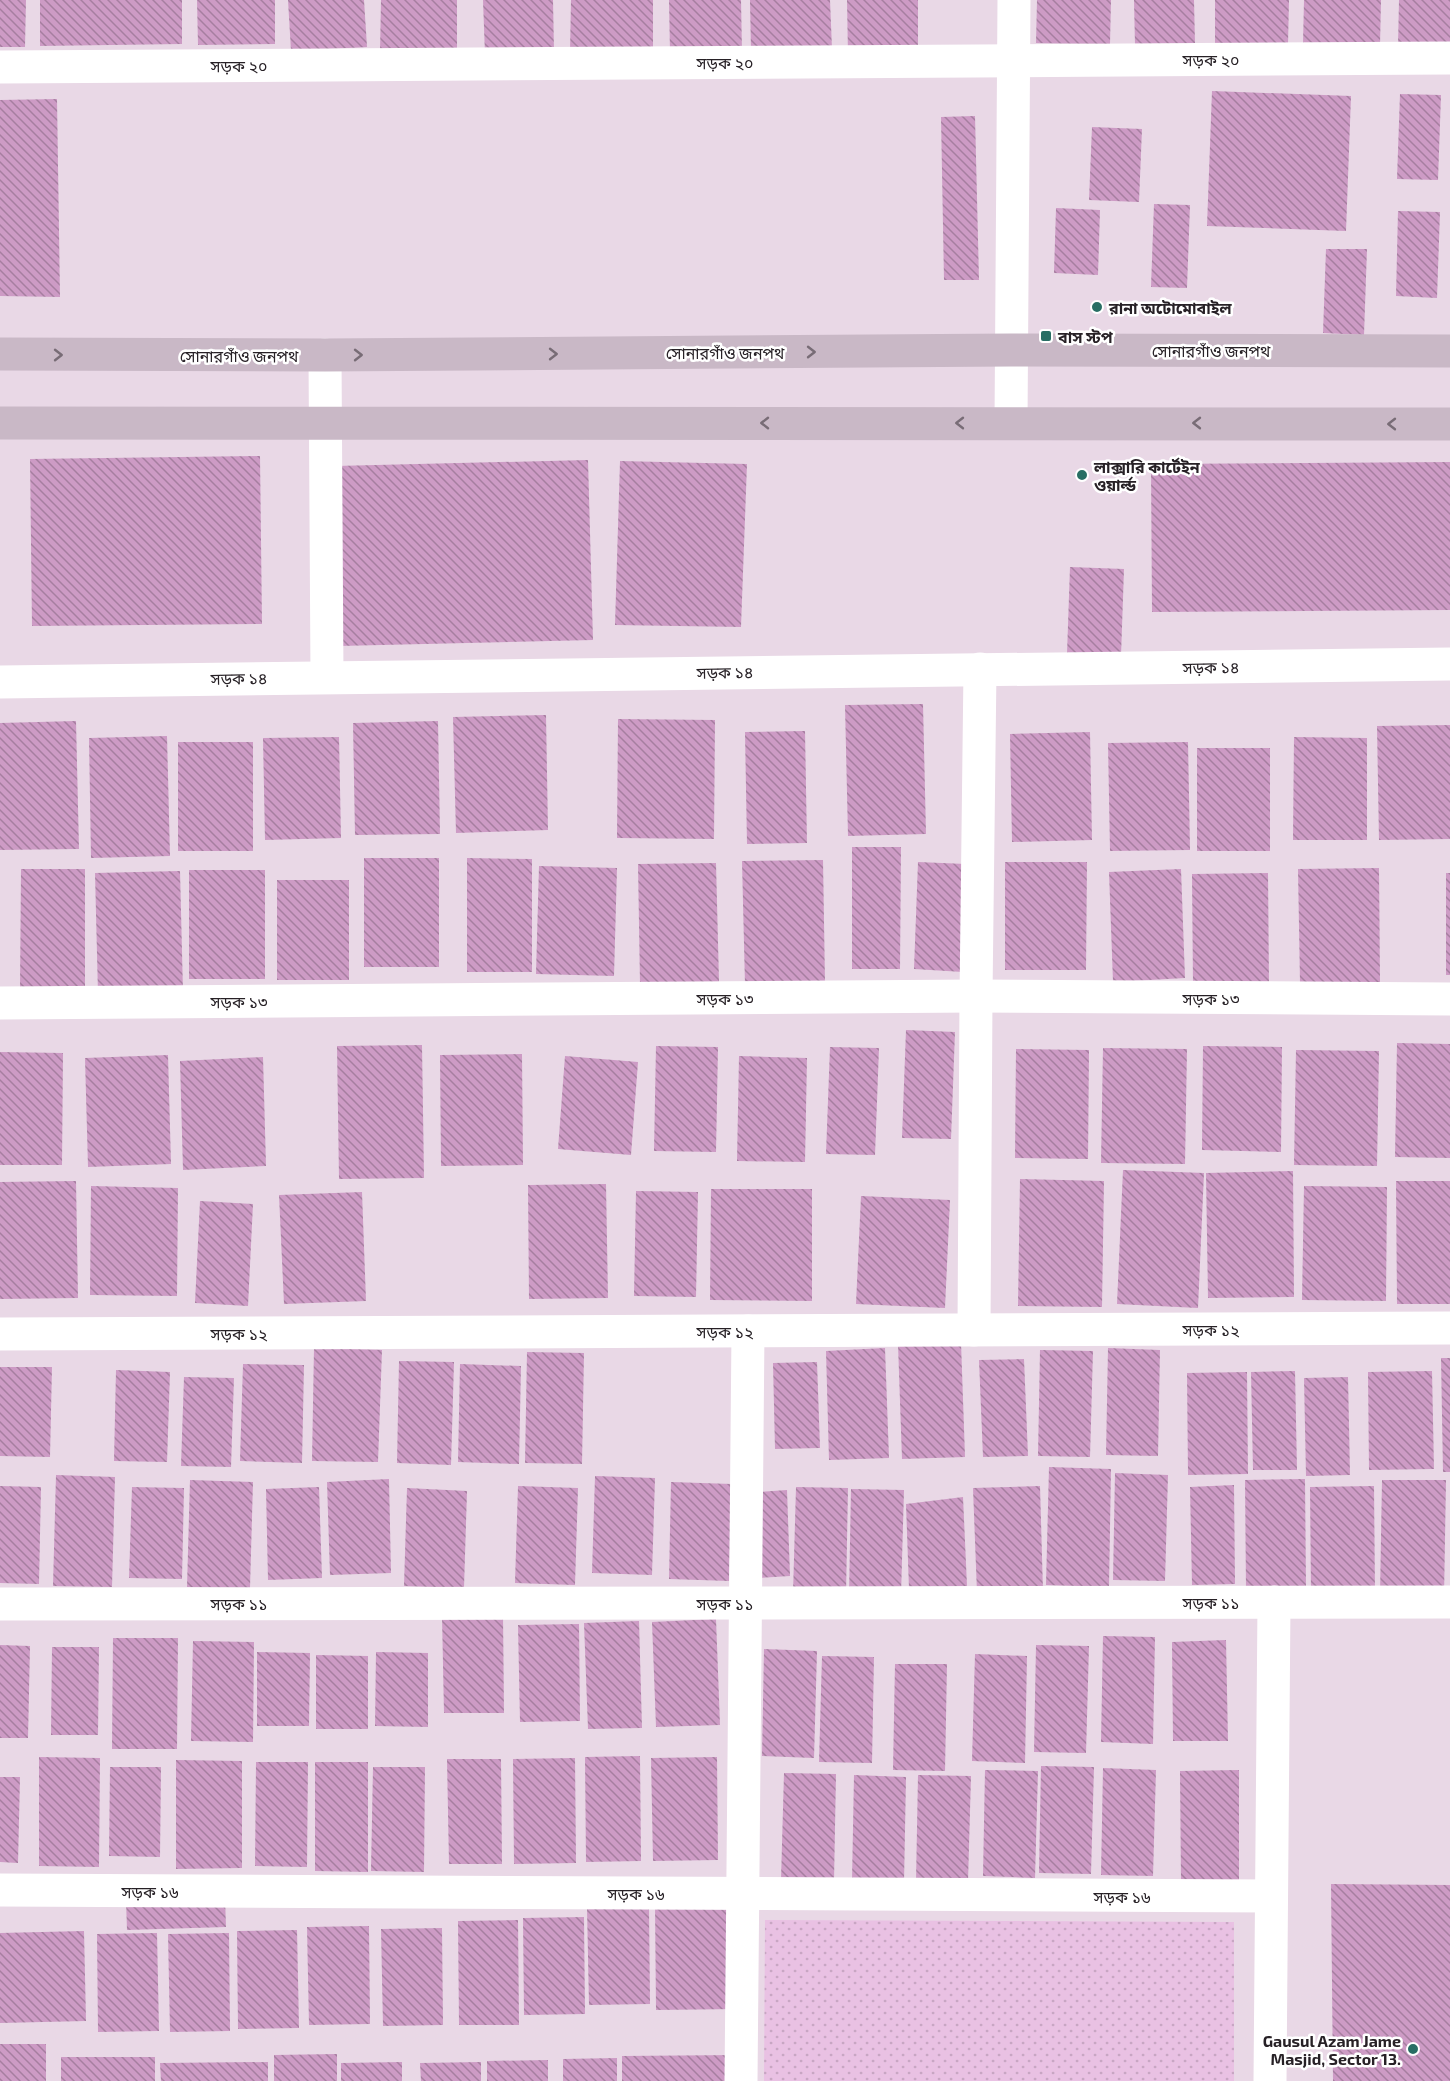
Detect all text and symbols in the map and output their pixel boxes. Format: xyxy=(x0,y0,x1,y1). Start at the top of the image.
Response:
street label: সড়ক ২০ xyxy=(1182,50,1239,69)
street label: সড়ক ২০ xyxy=(696,53,753,72)
street label: সড়ক ২০ xyxy=(210,56,267,75)
place label: রানা অটোমোবাইল xyxy=(1108,298,1233,317)
marker: রানা অটোমোবাইল xyxy=(1090,300,1104,314)
place label: বাস স্টপ xyxy=(1057,327,1113,346)
marker: বাস স্টপ xyxy=(1039,329,1053,343)
street label: সোনারগাঁও জনপথ xyxy=(1152,341,1271,360)
street label: সোনারগাঁও জনপথ xyxy=(666,343,785,362)
one-way arrow xyxy=(807,345,816,358)
street label: সোনারগাঁও জনপথ xyxy=(180,346,299,365)
one-way arrow xyxy=(549,347,558,360)
one-way arrow xyxy=(54,349,63,361)
one-way arrow xyxy=(354,349,363,361)
one-way arrow xyxy=(760,417,769,429)
one-way arrow xyxy=(955,417,964,429)
one-way arrow xyxy=(1192,417,1201,429)
one-way arrow xyxy=(1387,418,1396,430)
place label: লাক্সারি কার্টেইন ওয়ার্ল্ড xyxy=(1093,457,1201,494)
marker: লাক্সারি কার্টেইন ওয়ার্ল্ড xyxy=(1075,468,1089,482)
street label: সড়ক ১৪ xyxy=(1181,657,1240,677)
street label: সড়ক ১৪ xyxy=(695,662,754,682)
street label: সড়ক ১৪ xyxy=(209,668,268,688)
street label: সড়ক ১৩ xyxy=(696,989,754,1008)
street label: সড়ক ১৩ xyxy=(1182,989,1240,1008)
street label: সড়ক ১৩ xyxy=(210,992,268,1011)
street label: সড়ক ১২ xyxy=(1182,1320,1240,1339)
street label: সড়ক ১২ xyxy=(696,1322,754,1341)
street label: সড়ক ১২ xyxy=(210,1324,268,1343)
street label: সড়ক ১১ xyxy=(1182,1593,1239,1612)
street label: সড়ক ১১ xyxy=(210,1594,267,1613)
street label: সড়ক ১১ xyxy=(696,1594,753,1613)
street label: সড়ক ১৬ xyxy=(121,1882,179,1901)
street label: সড়ক ১৬ xyxy=(607,1884,665,1903)
street label: সড়ক ১৬ xyxy=(1093,1887,1151,1906)
place label: Gausul Azam Jame Masjid, Sector 13. xyxy=(1263,2031,1401,2068)
marker: Gausul Azam Jame Masjid, Sector 13. xyxy=(1406,2042,1420,2056)

